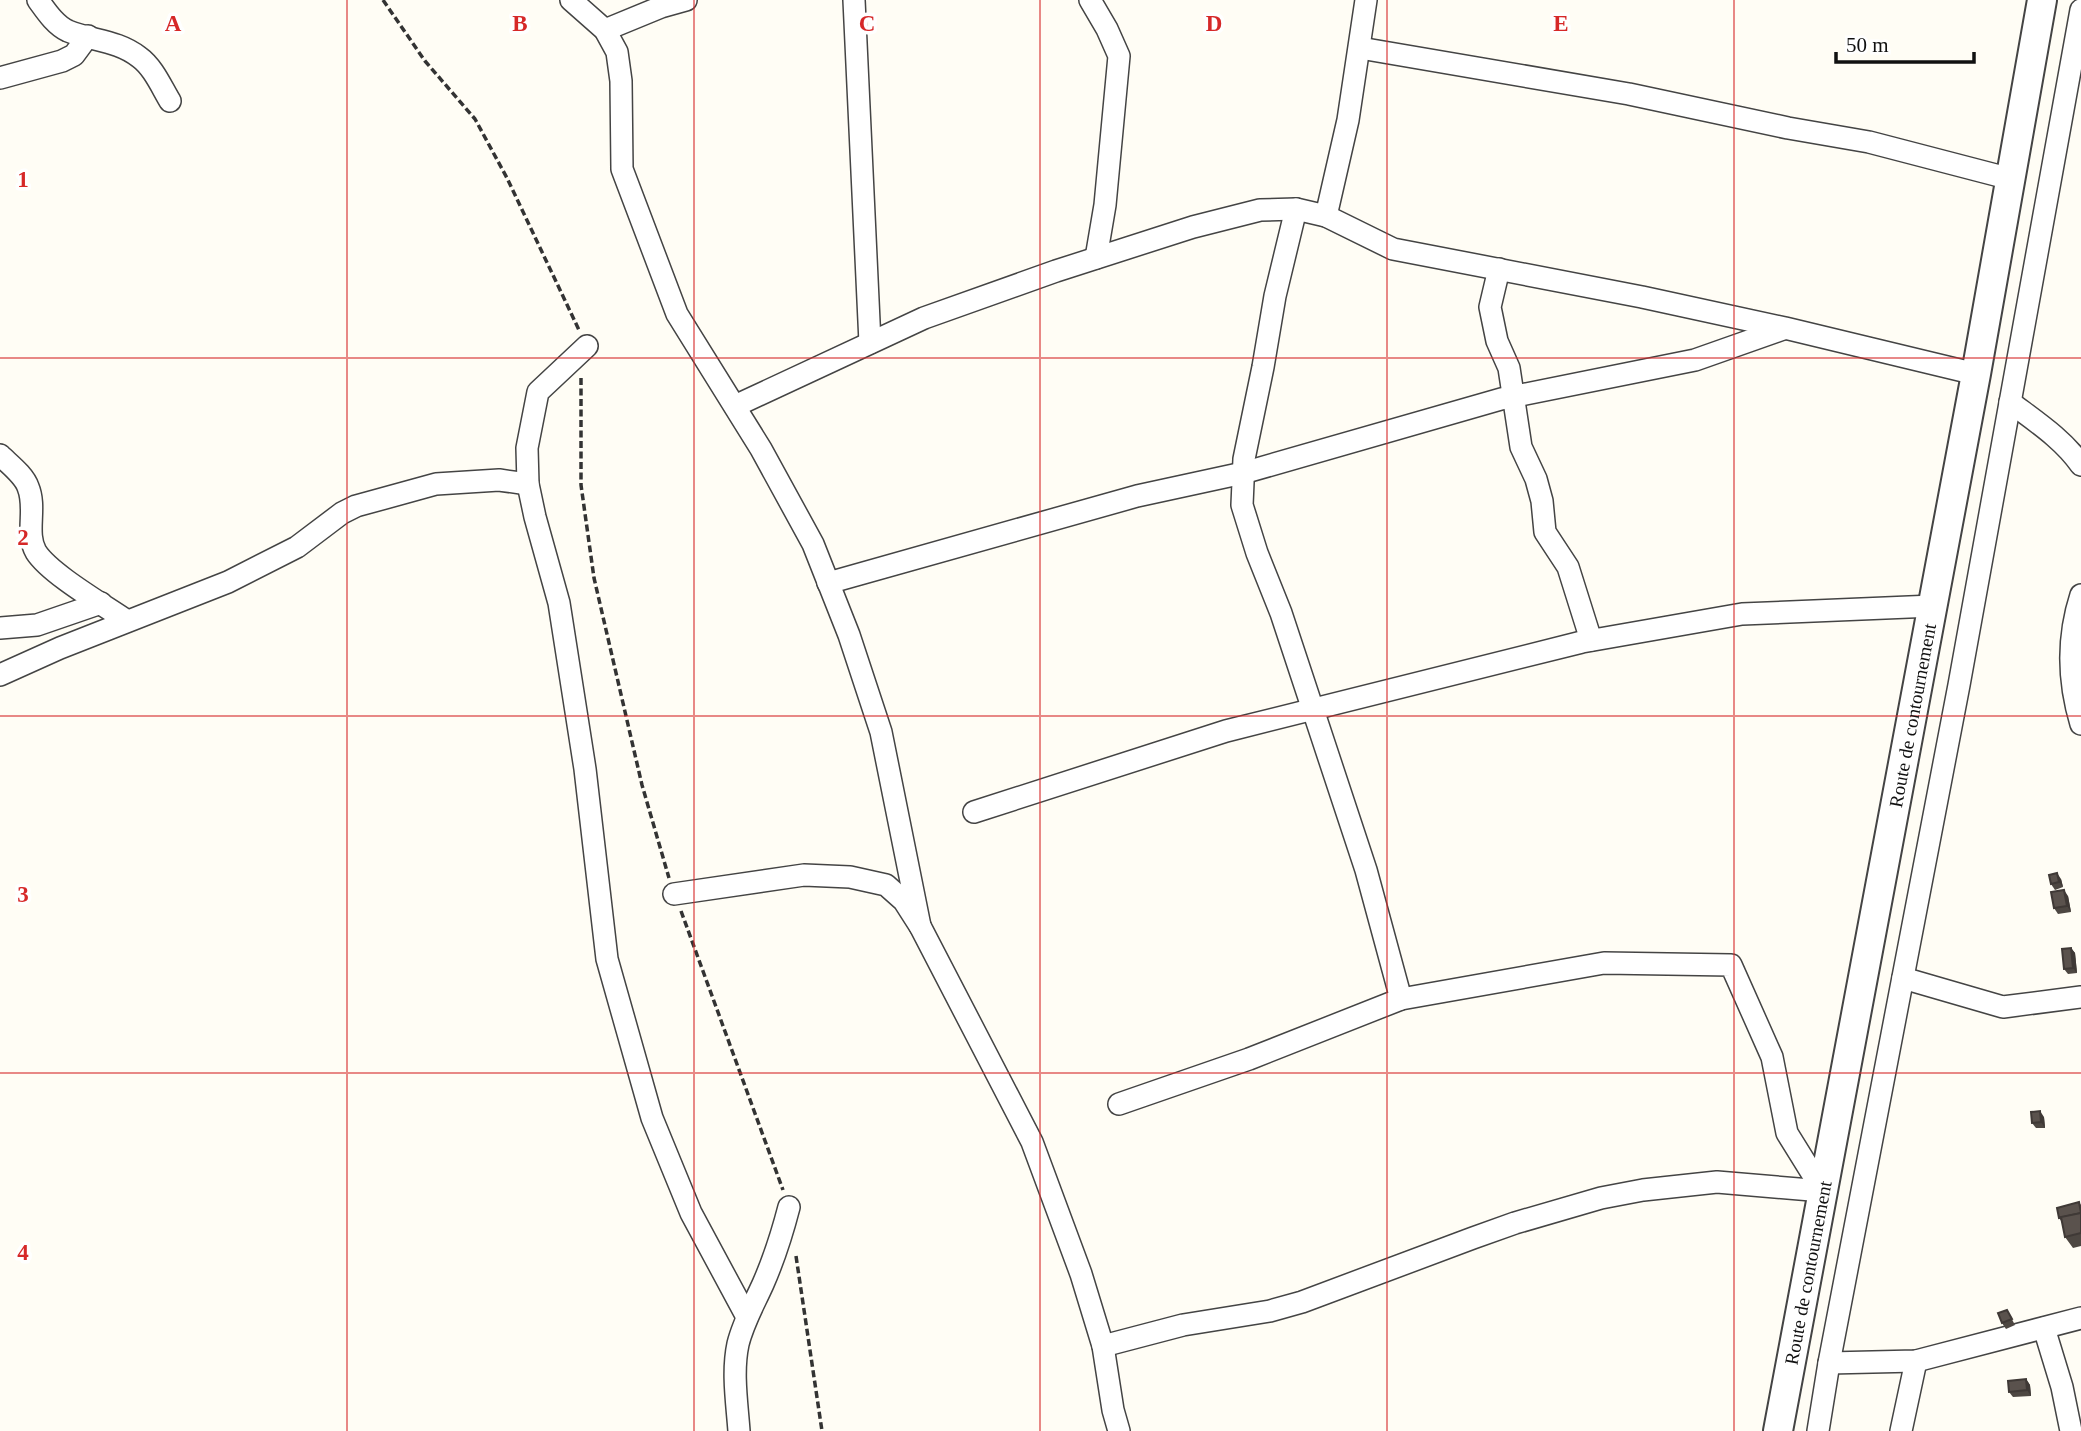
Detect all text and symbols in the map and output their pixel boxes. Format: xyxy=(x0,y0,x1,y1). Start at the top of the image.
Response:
text: A xyxy=(165,11,182,36)
text: B xyxy=(512,11,528,36)
text: C xyxy=(859,11,875,36)
text: D xyxy=(1206,11,1222,36)
text: E xyxy=(1553,11,1569,36)
scale bar xyxy=(1836,21,1974,65)
text: 50 m xyxy=(1846,33,1889,57)
text: 1 xyxy=(17,167,29,192)
text: 2 xyxy=(17,525,29,550)
street label: Route de contournement xyxy=(1885,621,1940,809)
text: 3 xyxy=(17,882,29,907)
street label: Route de contournement xyxy=(1781,1178,1836,1367)
text: 4 xyxy=(17,1240,29,1265)

